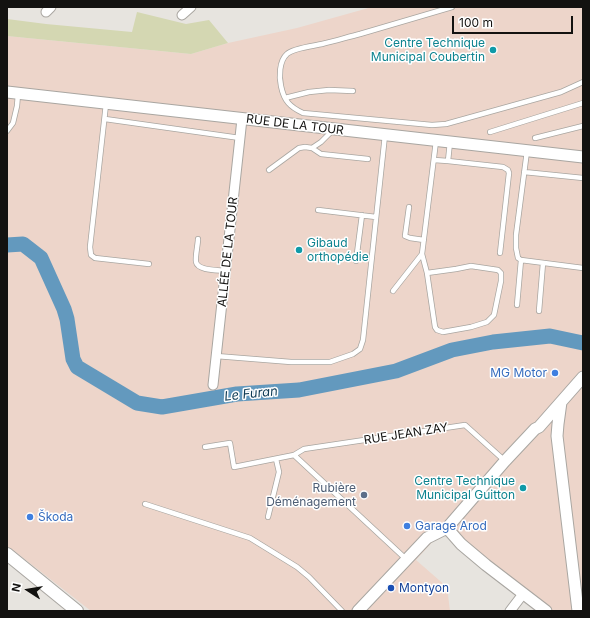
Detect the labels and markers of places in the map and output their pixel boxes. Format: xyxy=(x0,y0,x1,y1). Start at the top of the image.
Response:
place label: Centre Technique Municipal Coubertin xyxy=(371,36,485,64)
marker: Centre Technique Municipal Coubertin xyxy=(488,45,498,55)
place label: Gibaud orthopédie xyxy=(307,236,369,264)
marker: Gibaud orthopédie xyxy=(294,245,304,255)
place label: MG Motor xyxy=(490,366,547,380)
marker: MG Motor xyxy=(550,368,560,378)
place label: Centre Technique Municipal Guitton xyxy=(414,474,515,502)
place label: Rubière Déménagement xyxy=(266,481,356,509)
marker: Centre Technique Municipal Guitton xyxy=(518,483,528,493)
marker: Rubière Déménagement xyxy=(359,490,369,500)
place label: Škoda xyxy=(38,510,73,524)
marker: Škoda xyxy=(25,512,35,522)
place label: Garage Arod xyxy=(415,519,487,533)
marker: Garage Arod xyxy=(402,521,412,531)
place label: Montyon xyxy=(399,581,449,595)
marker: Montyon xyxy=(386,583,396,593)

